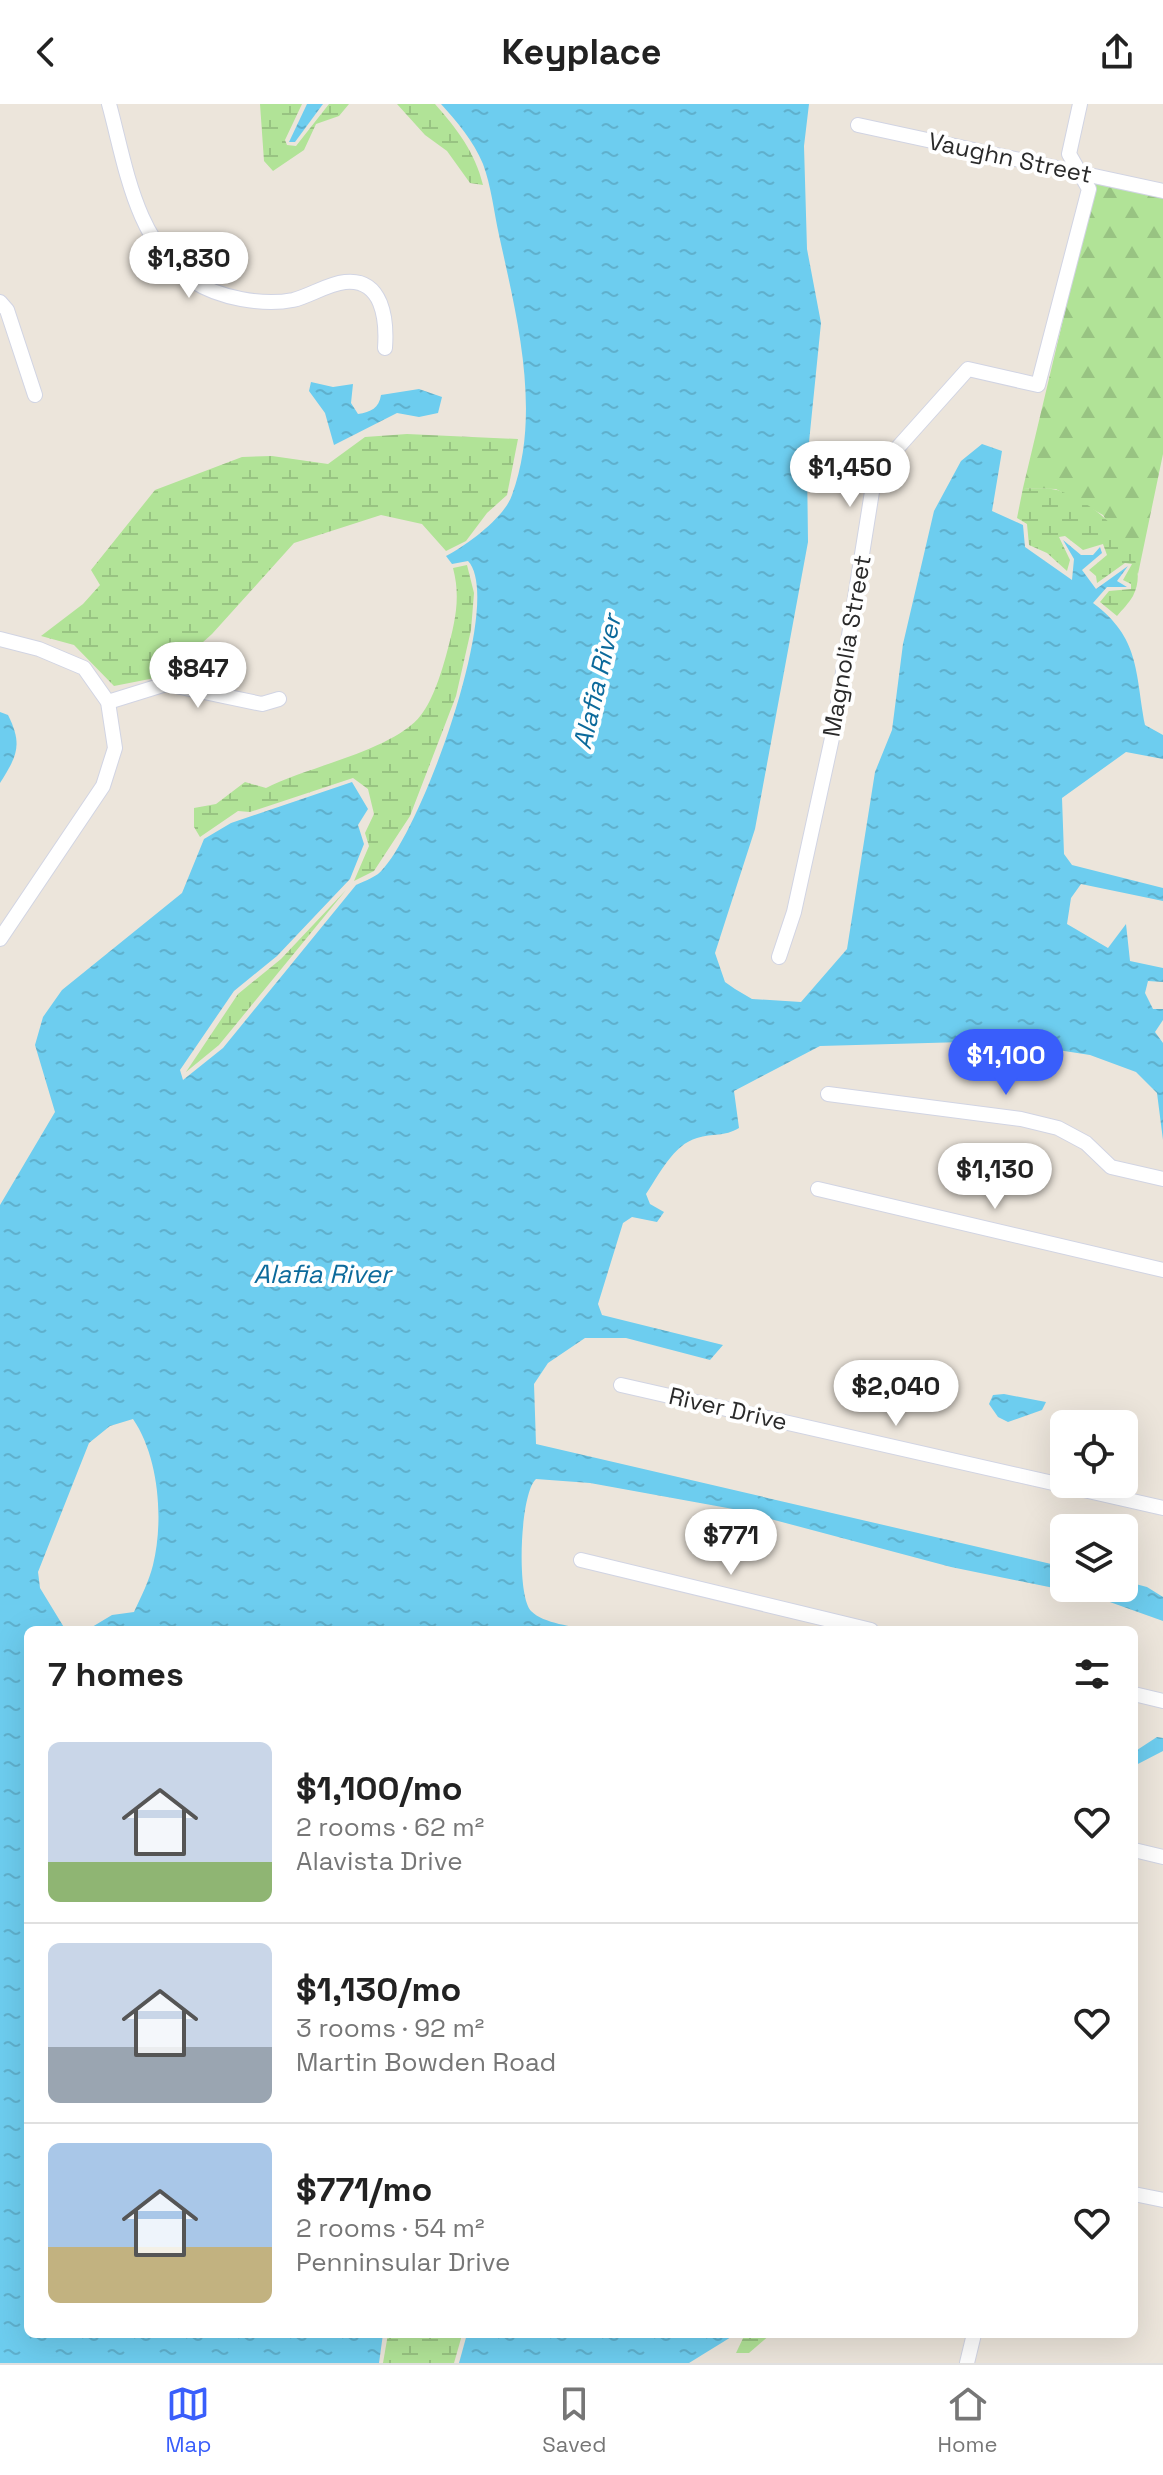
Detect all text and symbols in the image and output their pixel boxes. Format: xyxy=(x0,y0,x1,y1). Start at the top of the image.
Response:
text: Keyplace xyxy=(502,29,661,75)
icon: back xyxy=(24,30,68,74)
icon: share xyxy=(1095,30,1139,74)
street label: Vaughn Street xyxy=(925,125,1095,190)
pin: $1,830 xyxy=(124,232,254,300)
text: $1,830 xyxy=(147,241,231,275)
pin: $1,450 xyxy=(785,441,915,509)
text: $1,450 xyxy=(808,450,892,484)
street label: Magnolia Street xyxy=(815,552,878,739)
water label: Alafia River xyxy=(565,608,630,753)
pin: $847 xyxy=(151,642,245,710)
text: $847 xyxy=(167,651,229,685)
pin: $1,100 xyxy=(941,1029,1071,1097)
text: $1,100 xyxy=(966,1038,1046,1072)
pin: $1,130 xyxy=(930,1143,1060,1211)
text: $1,130 xyxy=(956,1152,1034,1186)
water label: Alafia River xyxy=(253,1257,394,1291)
pin: $2,040 xyxy=(831,1360,961,1428)
text: $2,040 xyxy=(852,1369,940,1403)
street label: River Drive xyxy=(666,1380,790,1437)
map controls xyxy=(1050,1410,1138,1602)
button: locate xyxy=(1050,1410,1138,1498)
pin: $771 xyxy=(684,1509,778,1577)
button: layers xyxy=(1050,1514,1138,1602)
text: $771 xyxy=(703,1518,759,1552)
icon: filters xyxy=(1070,1652,1114,1696)
text: 7 homes xyxy=(48,1653,184,1696)
text: $1,100/mo xyxy=(296,1767,463,1810)
icon: home xyxy=(112,1774,208,1870)
icon: heart xyxy=(1070,1800,1114,1844)
text: 2 rooms · 62 m² xyxy=(296,1810,484,1844)
text: Alavista Drive xyxy=(296,1844,463,1878)
text: $1,130/mo xyxy=(296,1968,461,2011)
icon: home xyxy=(112,1975,208,2071)
icon: heart xyxy=(1070,2001,1114,2045)
text: 3 rooms · 92 m² xyxy=(296,2011,484,2045)
text: Martin Bowden Road xyxy=(296,2045,556,2079)
text: $771/mo xyxy=(296,2168,432,2211)
icon: home xyxy=(112,2175,208,2271)
icon: heart xyxy=(1070,2201,1114,2245)
text: 2 rooms · 54 m² xyxy=(296,2211,485,2245)
text: Penninsular Drive xyxy=(296,2245,510,2279)
tab: Map xyxy=(166,2382,211,2458)
tab: Saved xyxy=(542,2382,607,2458)
tab: Home xyxy=(938,2382,998,2458)

